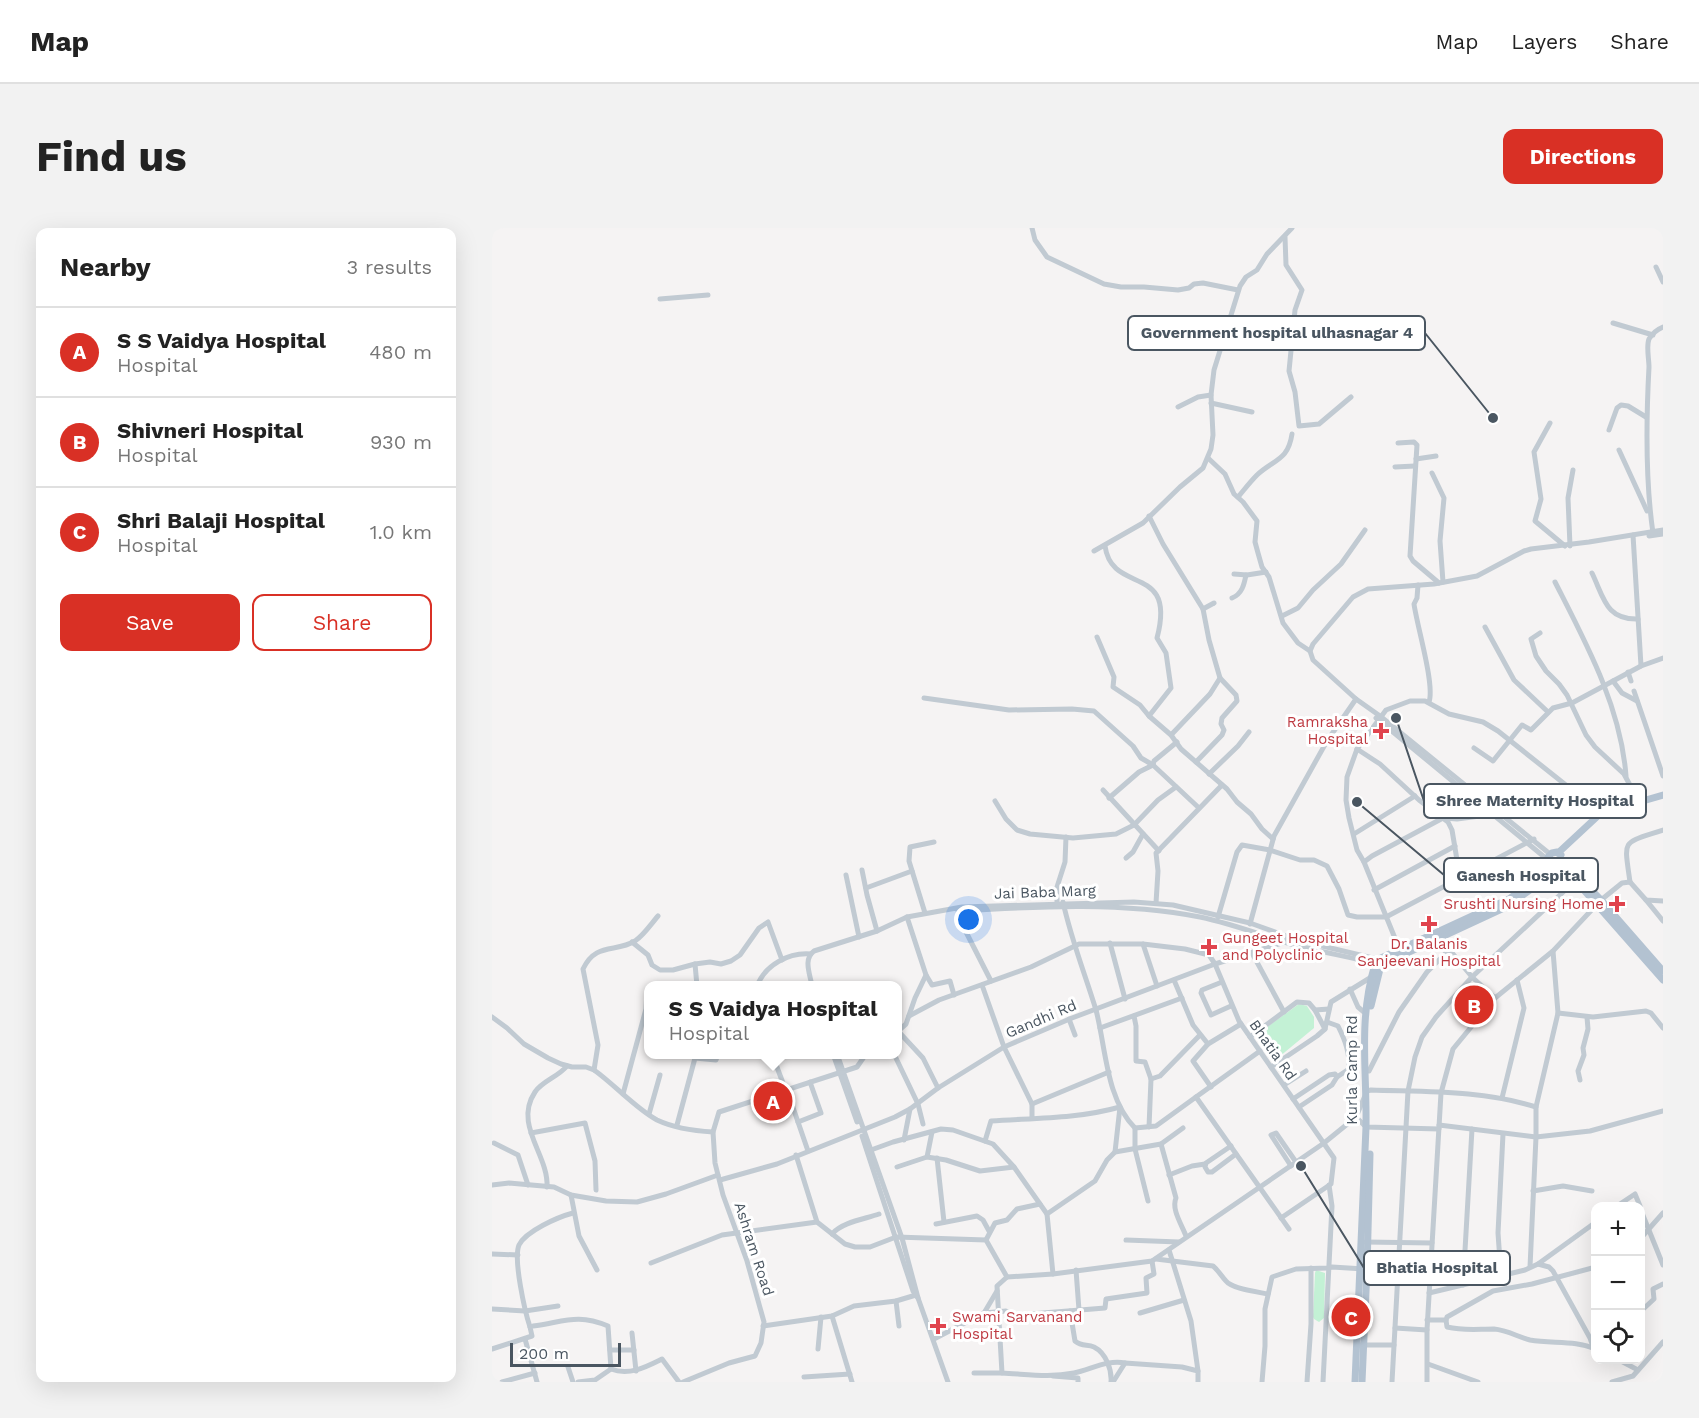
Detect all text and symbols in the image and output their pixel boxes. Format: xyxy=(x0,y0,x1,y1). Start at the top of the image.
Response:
text: Map xyxy=(30,25,89,58)
text: Map xyxy=(1435,29,1478,54)
text: Layers xyxy=(1511,29,1577,54)
text: Share xyxy=(1610,29,1669,54)
button: Directions xyxy=(1503,129,1663,184)
text: Find us xyxy=(36,132,187,181)
text: Nearby xyxy=(60,252,151,282)
text: 3 results xyxy=(347,255,432,279)
callout: Government hospital ulhasnagar 4 xyxy=(1128,316,1425,350)
text: Government hospital ulhasnagar 4 xyxy=(1141,323,1413,342)
text: S S Vaidya Hospital xyxy=(117,328,326,353)
text: A xyxy=(73,340,86,364)
text: 480 m xyxy=(369,340,432,364)
text: Hospital xyxy=(117,353,198,377)
text: Shivneri Hospital xyxy=(117,418,303,443)
text: B xyxy=(73,430,86,454)
text: 930 m xyxy=(370,430,432,454)
text: Hospital xyxy=(117,443,198,467)
text: Shri Balaji Hospital xyxy=(117,508,325,533)
text: C xyxy=(73,520,86,544)
text: 1.0 km xyxy=(370,520,432,544)
text: Hospital xyxy=(117,533,198,557)
button: Save xyxy=(60,594,240,651)
button: Share xyxy=(252,594,432,651)
place label: Ramraksha Hospital xyxy=(1287,713,1369,748)
marker: Ramraksha Hospital xyxy=(1372,722,1390,740)
callout: Shree Maternity Hospital xyxy=(1424,784,1646,818)
text: Shree Maternity Hospital xyxy=(1436,791,1635,810)
callout: Ganesh Hospital xyxy=(1444,858,1598,892)
text: Ganesh Hospital xyxy=(1456,866,1586,885)
street label: Jai Baba Marg xyxy=(994,881,1096,903)
place label: Srushti Nursing Home xyxy=(1444,895,1604,913)
marker: Srushti Nursing Home xyxy=(1608,895,1626,913)
your location xyxy=(954,905,983,934)
marker: Dr. Balanis Sanjeevani Hospital xyxy=(1420,915,1438,933)
place label: Gungeet Hospital and Polyclinic xyxy=(1222,929,1349,964)
place label: Dr. Balanis Sanjeevani Hospital xyxy=(1357,935,1501,970)
marker: Gungeet Hospital and Polyclinic xyxy=(1200,938,1218,956)
popup xyxy=(644,981,902,1059)
pin: B xyxy=(1454,982,1494,1028)
text: S S Vaidya Hospital xyxy=(668,996,878,1021)
street label: Gandhi Rd xyxy=(1003,996,1079,1042)
street label: Kurla Camp Rd xyxy=(1343,1015,1361,1125)
street label: Bhatia Rd xyxy=(1246,1016,1300,1084)
text: Hospital xyxy=(668,1021,749,1045)
pin: A xyxy=(754,1078,792,1124)
street label: Ashram Road xyxy=(730,1200,778,1298)
map controls xyxy=(1591,1202,1645,1364)
button: + xyxy=(1591,1202,1645,1256)
callout: Bhatia Hospital xyxy=(1364,1251,1510,1285)
button: − xyxy=(1591,1256,1645,1310)
text: Bhatia Hospital xyxy=(1376,1258,1498,1277)
pin: C xyxy=(1332,1294,1370,1340)
place label: Swami Sarvanand Hospital xyxy=(952,1308,1083,1343)
button: locate xyxy=(1591,1310,1645,1364)
marker: Swami Sarvanand Hospital xyxy=(929,1317,947,1335)
scale bar xyxy=(510,1340,621,1368)
text: 200 m xyxy=(519,1344,569,1363)

